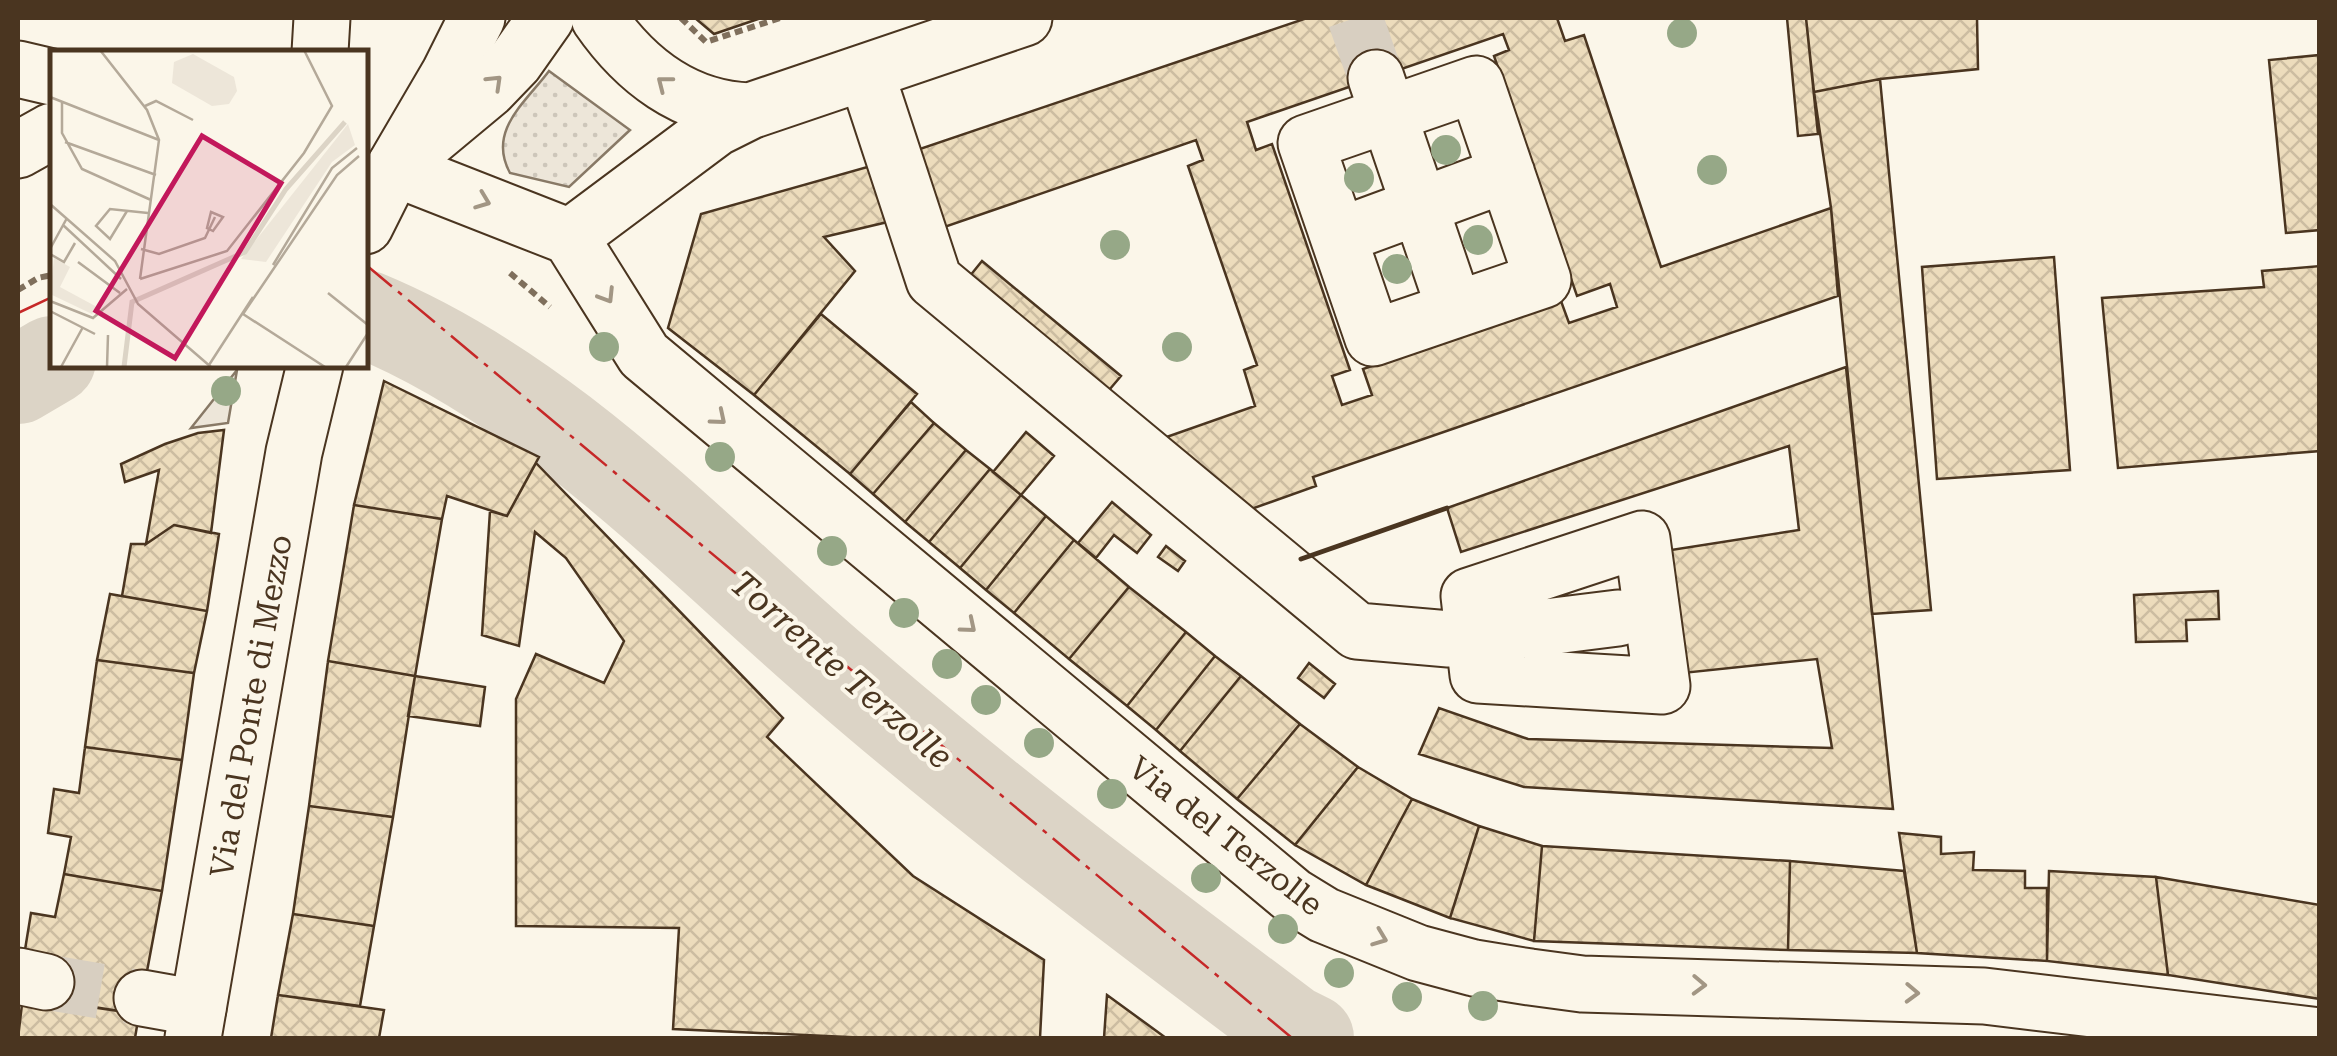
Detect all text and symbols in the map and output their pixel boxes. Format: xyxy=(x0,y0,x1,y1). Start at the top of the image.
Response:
inset map xyxy=(50,50,368,368)
one-way arrow xyxy=(483,76,501,94)
one-way arrow xyxy=(657,77,675,94)
one-way arrow xyxy=(473,189,491,209)
one-way arrow xyxy=(595,285,614,303)
one-way arrow xyxy=(708,406,726,424)
street label: Via del Ponte di Mezzo xyxy=(202,532,300,880)
water label: Torrente Terzolle xyxy=(722,563,960,777)
one-way arrow xyxy=(957,614,975,632)
street label: Via del Terzolle xyxy=(1121,748,1331,924)
one-way arrow xyxy=(1370,926,1388,946)
one-way arrow xyxy=(1691,975,1707,996)
one-way arrow xyxy=(1904,983,1920,1004)

